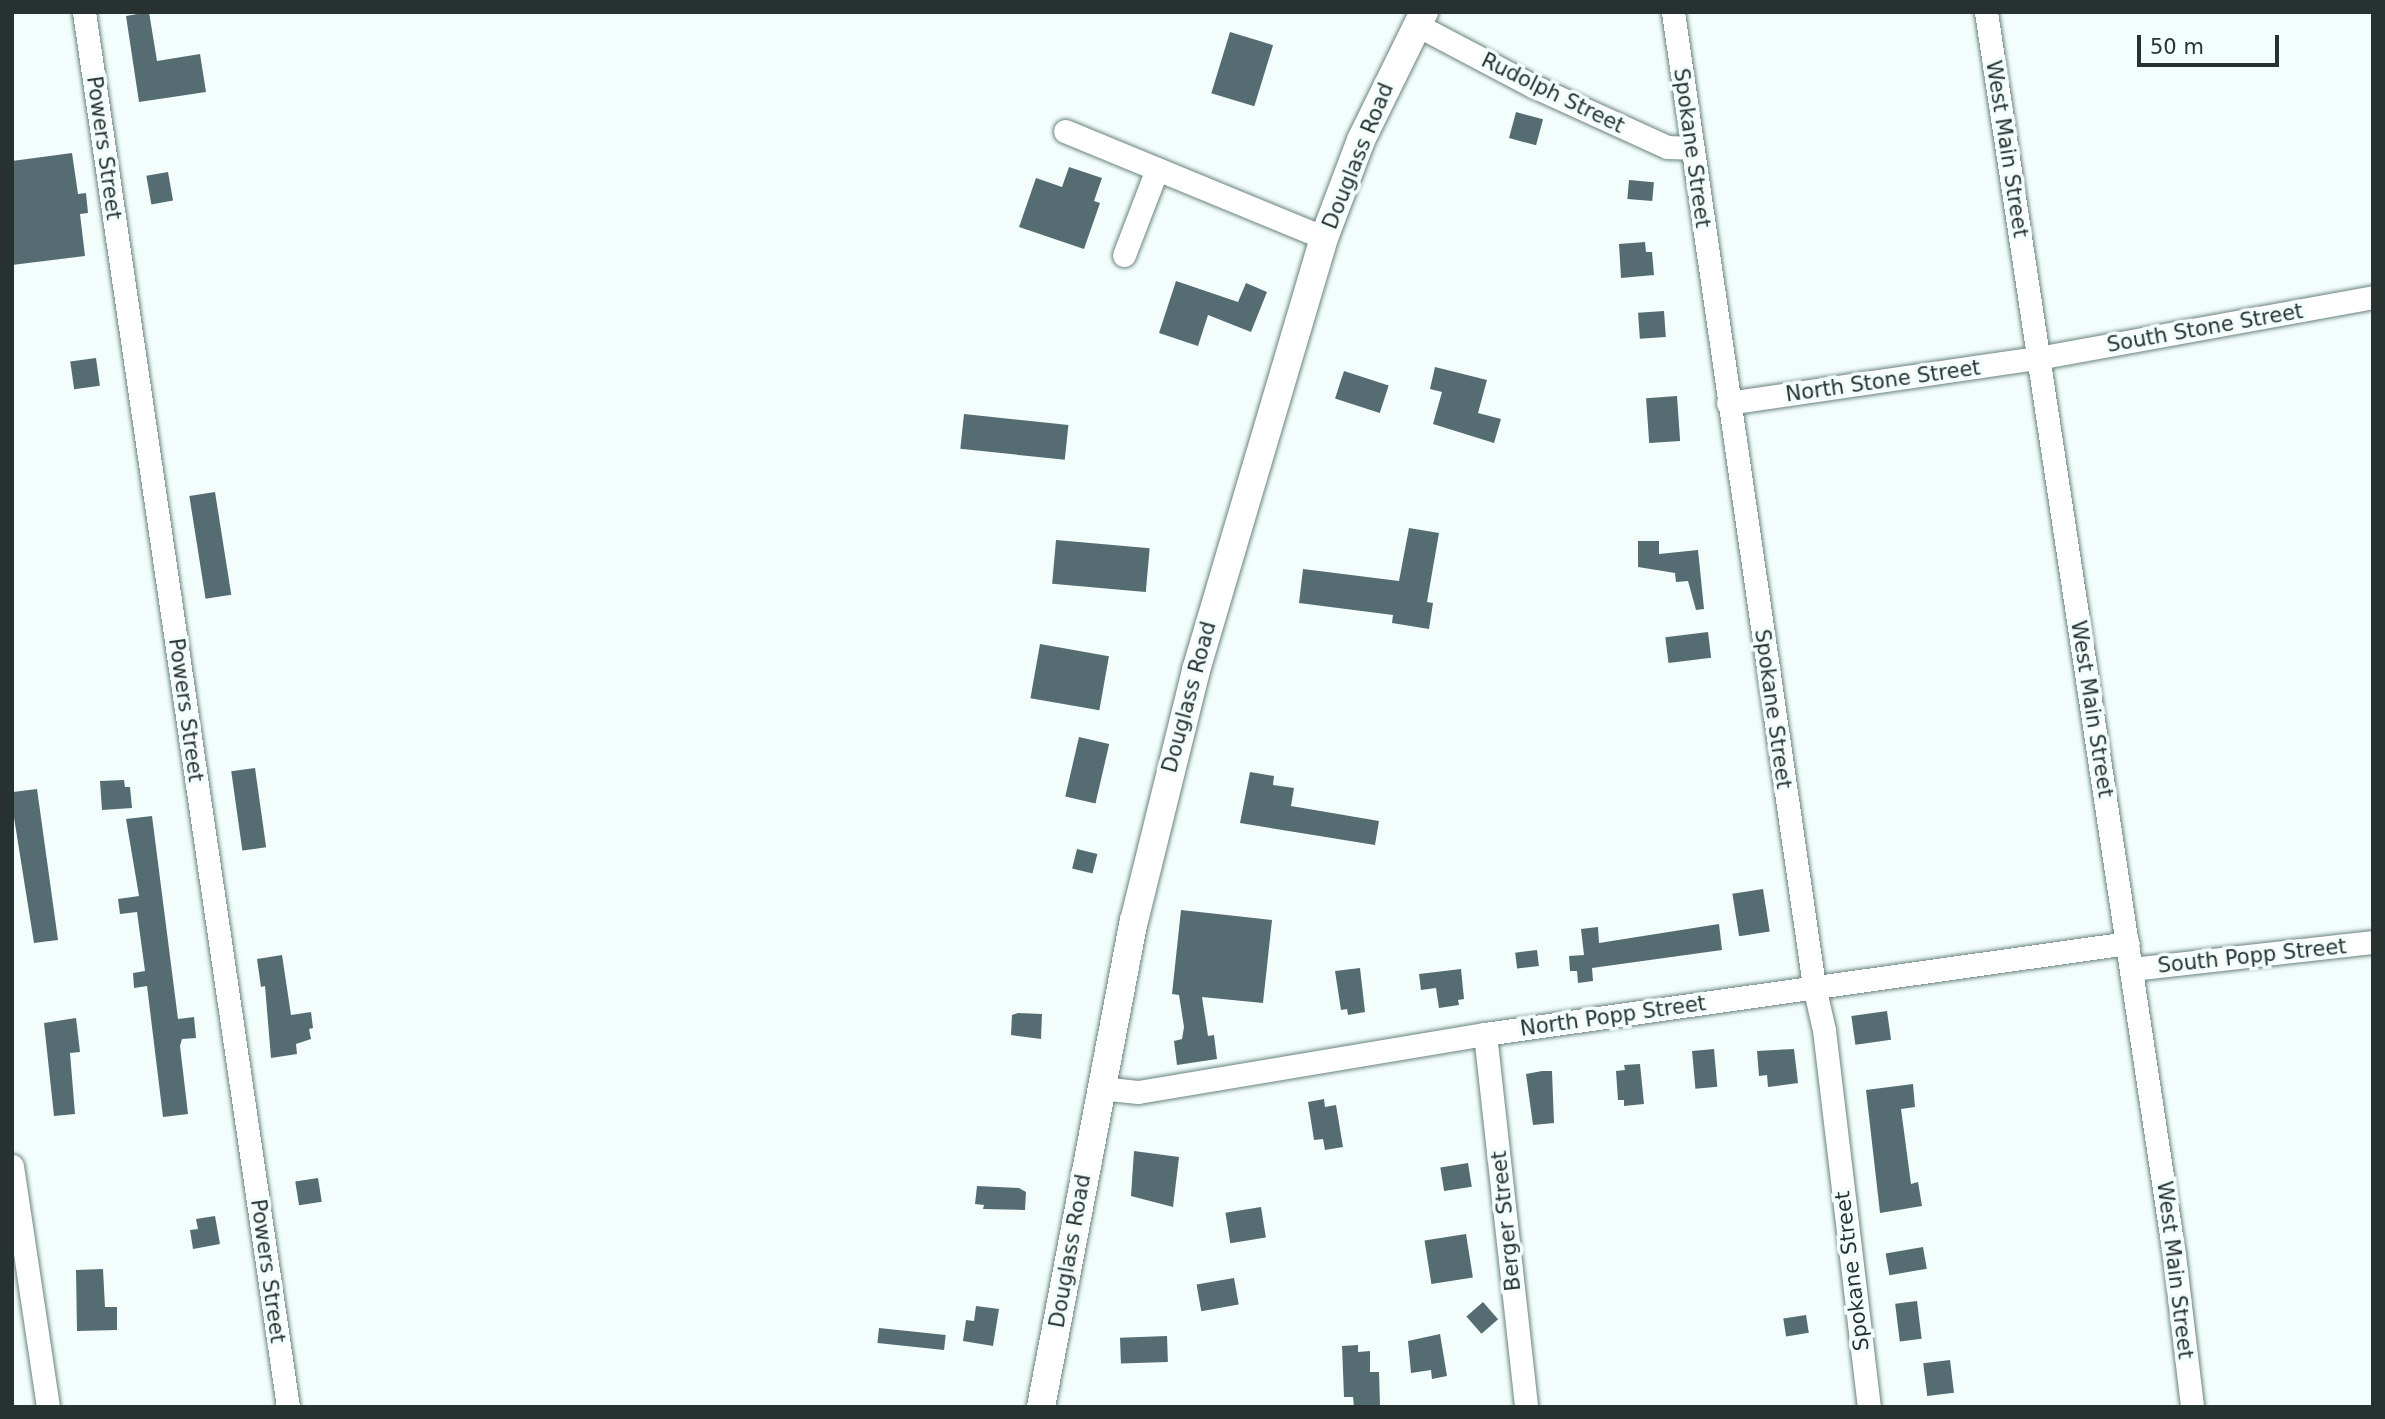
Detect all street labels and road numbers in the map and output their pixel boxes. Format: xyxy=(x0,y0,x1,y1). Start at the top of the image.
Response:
street label: Rudolph Street xyxy=(1477,47,1629,139)
street label: West Main Street xyxy=(1981,59,2033,239)
street label: Spokane Street xyxy=(1668,67,1716,229)
street label: Powers Street xyxy=(81,74,127,222)
street label: Douglass Road xyxy=(1317,79,1399,233)
street label: South Stone Street xyxy=(2105,298,2305,358)
street label: North Stone Street xyxy=(1784,355,1982,407)
street label: Douglass Road xyxy=(1157,619,1221,775)
street label: West Main Street xyxy=(2066,619,2118,799)
street label: Spokane Street xyxy=(1749,628,1797,790)
street label: Powers Street xyxy=(163,636,209,784)
street label: South Popp Street xyxy=(2156,934,2348,978)
street label: North Popp Street xyxy=(1518,990,1708,1042)
street label: Berger Street xyxy=(1486,1150,1526,1292)
street label: Douglass Road xyxy=(1044,1172,1096,1330)
street label: West Main Street xyxy=(2152,1180,2198,1360)
street label: Spokane Street xyxy=(1830,1190,1874,1352)
street label: Powers Street xyxy=(245,1197,291,1345)

